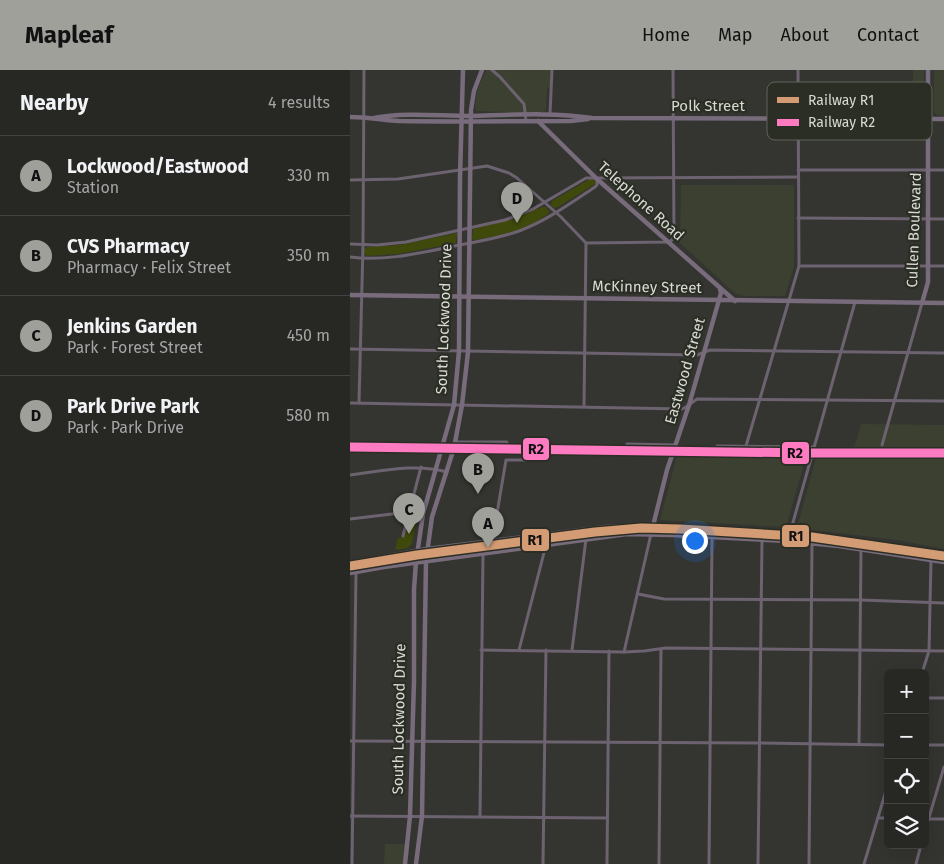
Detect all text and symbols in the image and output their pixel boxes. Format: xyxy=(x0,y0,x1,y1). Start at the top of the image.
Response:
text: Mapleaf xyxy=(25,21,113,49)
text: Home xyxy=(642,24,690,46)
text: Map xyxy=(718,24,752,46)
text: About xyxy=(780,24,829,46)
text: Contact xyxy=(857,24,919,46)
legend xyxy=(767,82,932,140)
text: Nearby xyxy=(20,90,88,116)
text: Railway R1 xyxy=(808,92,874,109)
text: 4 results xyxy=(268,93,330,112)
street label: Polk Street xyxy=(671,97,745,115)
text: Railway R2 xyxy=(808,114,875,131)
text: Lockwood/Eastwood xyxy=(67,155,249,178)
street label: Telephone Road xyxy=(594,158,688,244)
text: A xyxy=(31,166,41,185)
text: 330 m xyxy=(287,166,330,185)
street label: Cullen Boulevard xyxy=(903,172,925,288)
text: Station xyxy=(67,178,119,197)
pin: D xyxy=(501,182,533,223)
text: CVS Pharmacy xyxy=(67,235,189,258)
street label: South Lockwood Drive xyxy=(432,243,456,395)
text: B xyxy=(31,246,41,265)
text: 350 m xyxy=(287,246,330,265)
text: Pharmacy · Felix Street xyxy=(67,258,231,277)
street label: McKinney Street xyxy=(592,277,703,297)
text: Jenkins Garden xyxy=(67,315,198,338)
street label: Eastwood Street xyxy=(661,315,709,426)
text: C xyxy=(31,326,41,345)
text: 450 m xyxy=(287,326,330,345)
text: Park · Forest Street xyxy=(67,338,203,357)
text: Park Drive Park xyxy=(67,395,199,418)
text: D xyxy=(31,406,41,425)
text: 580 m xyxy=(286,406,330,425)
text: Park · Park Drive xyxy=(67,418,184,437)
line badge: R2 xyxy=(522,437,550,461)
text: R2 xyxy=(528,441,544,458)
line badge: R2 xyxy=(781,441,810,465)
text: R2 xyxy=(787,445,803,462)
pin: B xyxy=(462,453,494,494)
pin: C xyxy=(393,493,425,534)
pin: A xyxy=(472,507,504,548)
line badge: R1 xyxy=(781,524,810,548)
line badge: R1 xyxy=(521,528,550,552)
your location xyxy=(682,528,708,554)
text: R1 xyxy=(789,528,803,545)
text: R1 xyxy=(528,532,542,549)
street label: South Lockwood Drive xyxy=(389,643,409,795)
map controls xyxy=(884,669,929,849)
button: + xyxy=(884,669,929,714)
button: − xyxy=(884,714,929,759)
button: locate xyxy=(884,759,929,804)
button: layers xyxy=(884,804,929,849)

